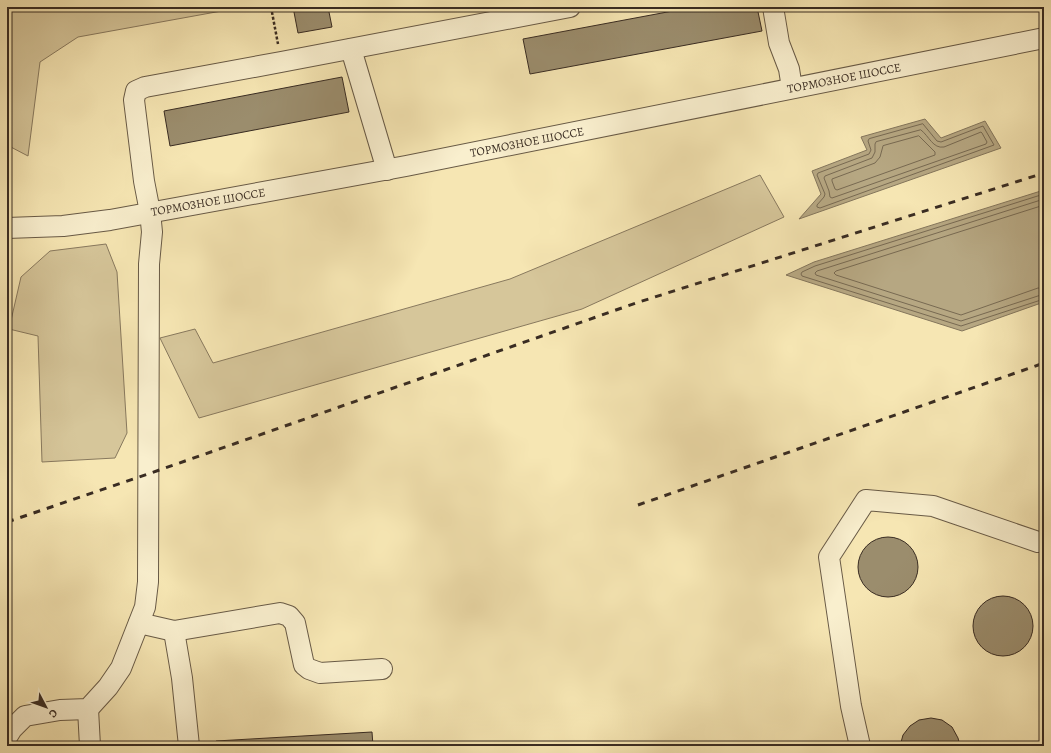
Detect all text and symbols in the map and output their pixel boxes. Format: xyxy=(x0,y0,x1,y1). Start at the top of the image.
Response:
street label: ТОРМОЗНОЕ ШОССЕ xyxy=(786,59,902,97)
street label: ТОРМОЗНОЕ ШОССЕ xyxy=(469,123,585,161)
street label: ТОРМОЗНОЕ ШОССЕ xyxy=(150,184,266,220)
north arrow xyxy=(26,687,66,727)
text: С xyxy=(45,706,61,721)

